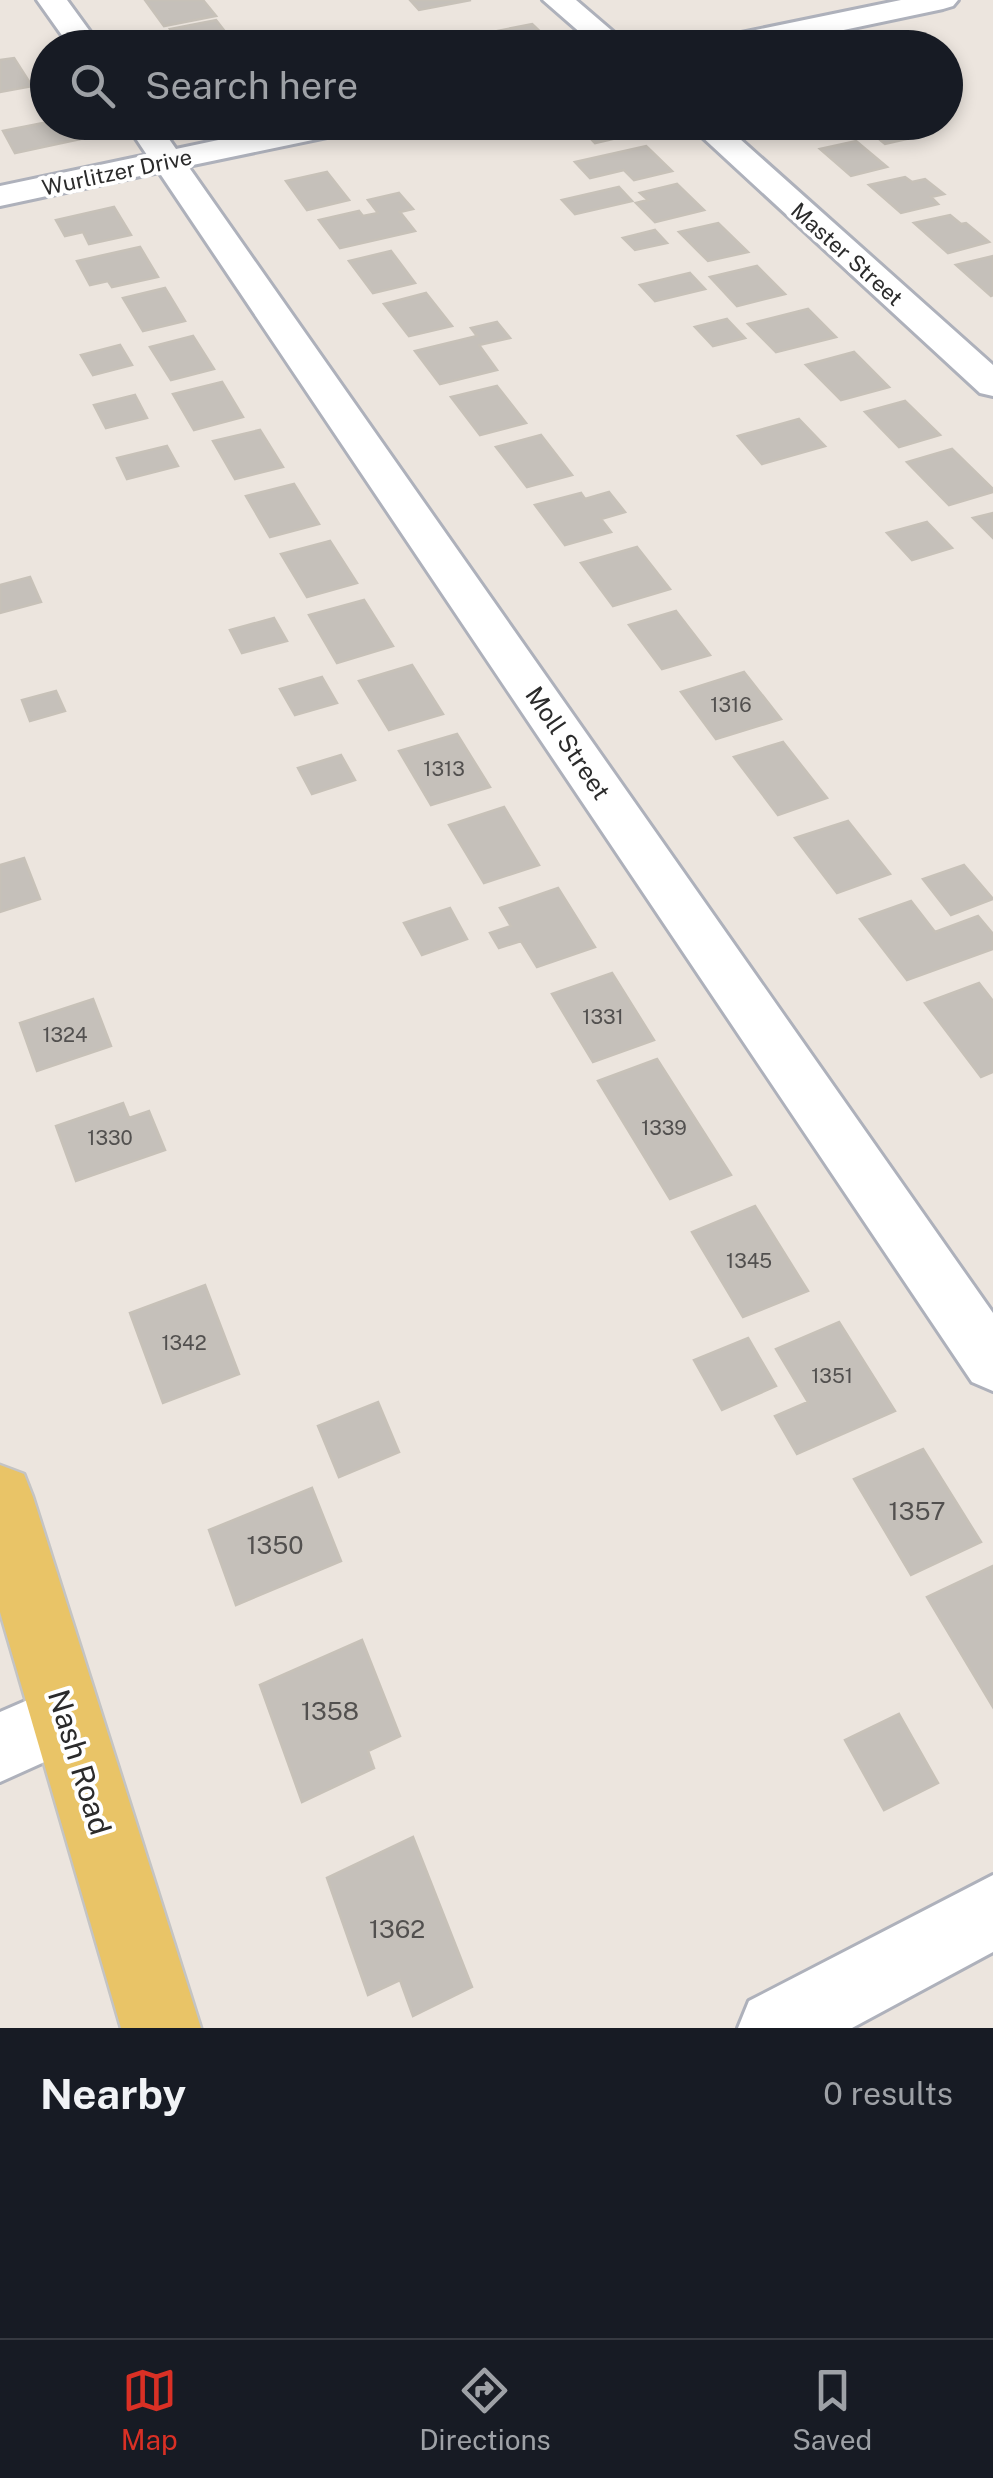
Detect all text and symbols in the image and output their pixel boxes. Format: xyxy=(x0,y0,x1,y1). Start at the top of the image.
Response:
search box xyxy=(30,30,963,140)
icon: search xyxy=(65,58,120,113)
text: Search here xyxy=(145,63,358,108)
street label: Wurlitzer Drive xyxy=(40,143,194,201)
street label: Master Street xyxy=(786,197,908,311)
street label: Moll Street xyxy=(519,681,617,805)
house number: 1316 xyxy=(710,693,752,717)
house number: 1313 xyxy=(423,757,465,781)
house number: 1331 xyxy=(582,1005,624,1029)
house number: 1324 xyxy=(42,1023,88,1047)
house number: 1339 xyxy=(641,1116,687,1140)
house number: 1330 xyxy=(87,1126,133,1150)
house number: 1345 xyxy=(726,1249,772,1273)
house number: 1342 xyxy=(161,1331,207,1355)
house number: 1351 xyxy=(811,1364,853,1388)
house number: 1357 xyxy=(889,1496,945,1526)
house number: 1350 xyxy=(246,1530,304,1560)
street label: Nash Road xyxy=(41,1685,119,1839)
house number: 1358 xyxy=(301,1696,359,1726)
house number: 1362 xyxy=(369,1914,425,1944)
text: Nearby xyxy=(40,2069,186,2118)
text: 0 results xyxy=(823,2075,953,2112)
tab: Map xyxy=(121,2363,178,2456)
tab: Directions xyxy=(419,2363,551,2456)
tab: Saved xyxy=(792,2363,872,2456)

